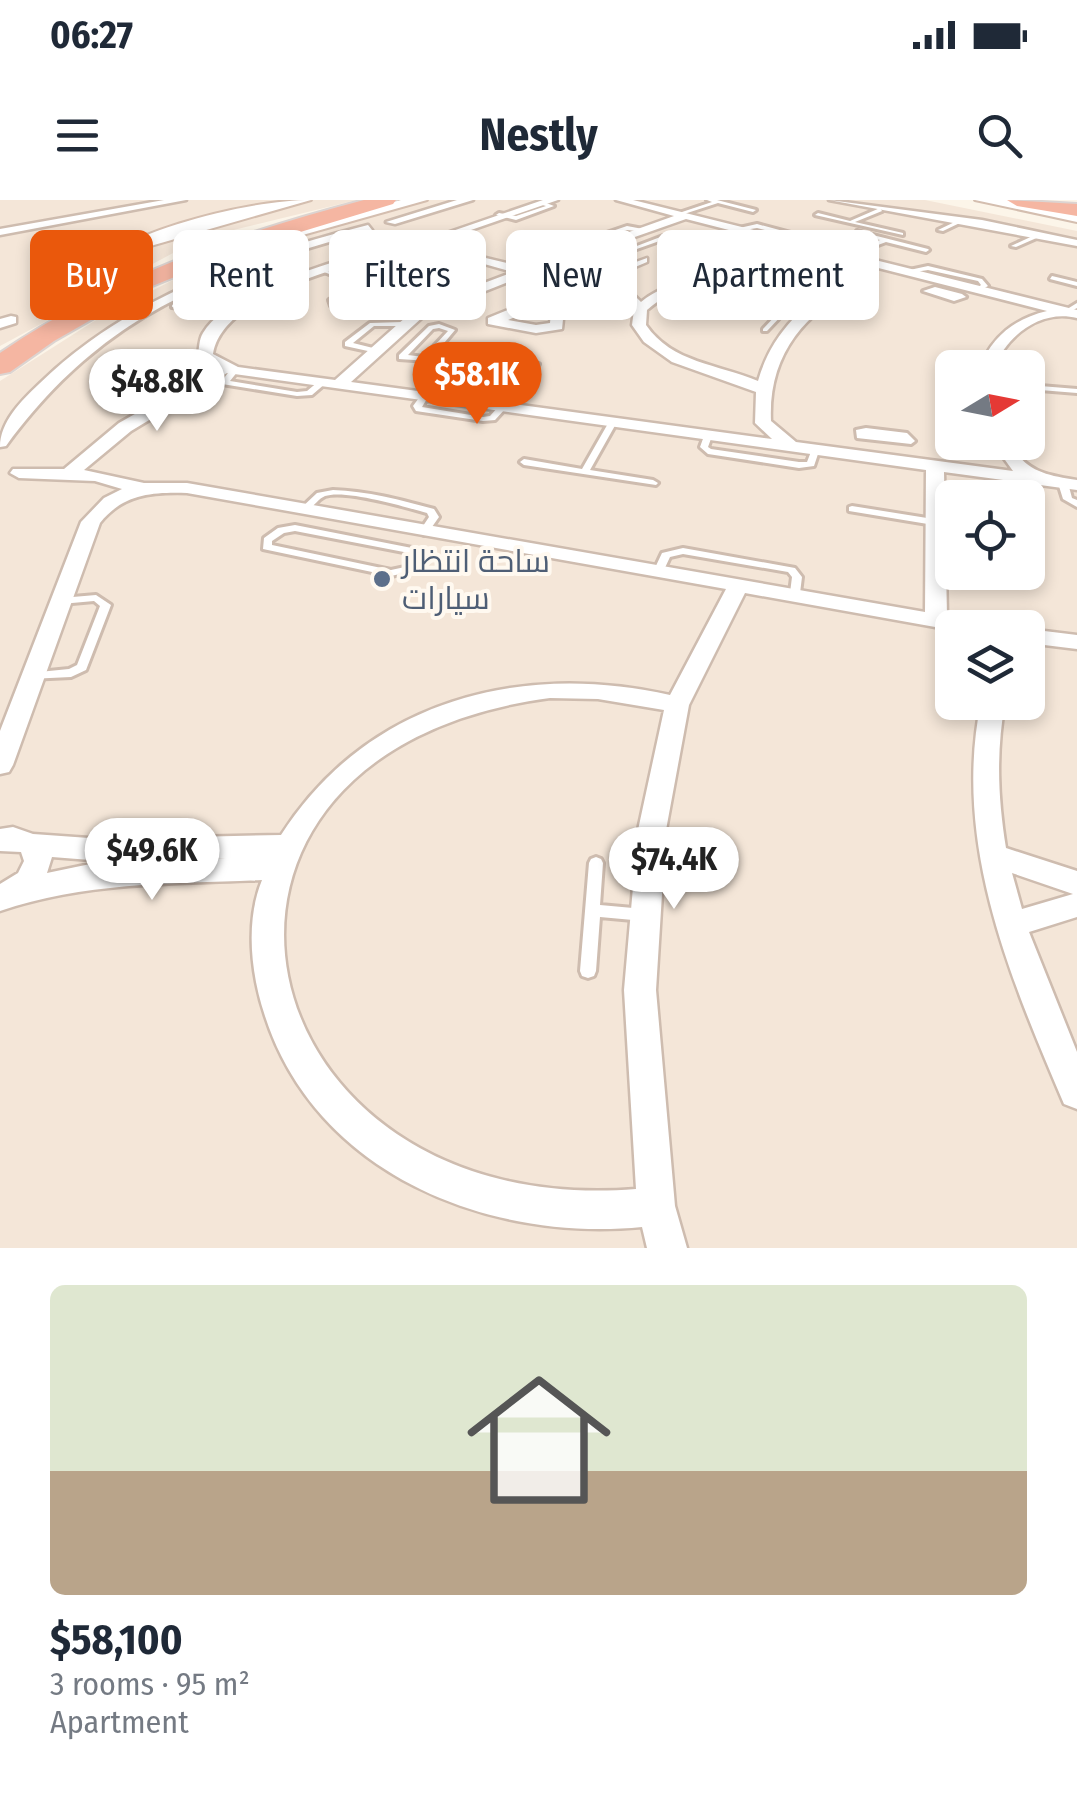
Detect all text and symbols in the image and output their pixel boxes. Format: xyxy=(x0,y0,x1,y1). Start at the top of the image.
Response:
text: 06:27 xyxy=(50,12,133,58)
icon: menu xyxy=(50,108,105,163)
text: Nestly xyxy=(479,108,598,162)
icon: search xyxy=(972,108,1027,163)
chip: Buy xyxy=(30,230,153,320)
chip: Rent xyxy=(173,230,309,320)
chip: Filters xyxy=(329,230,486,320)
chip: New xyxy=(506,230,637,320)
chip: Apartment xyxy=(657,230,879,320)
pin: $58.1K xyxy=(396,342,558,427)
pin: $48.8K xyxy=(76,349,238,434)
north arrow xyxy=(935,350,1045,460)
map controls xyxy=(935,350,1045,720)
text: $58.1K xyxy=(435,355,519,393)
text: $48.8K xyxy=(111,362,203,400)
button: locate xyxy=(935,480,1045,590)
place label: ساحة انتظار سيارات xyxy=(400,542,550,617)
marker: ساحة انتظار سيارات xyxy=(371,568,393,590)
button: layers xyxy=(935,610,1045,720)
pin: $49.6K xyxy=(71,818,233,903)
pin: $74.4K xyxy=(593,827,755,912)
text: $49.6K xyxy=(107,831,197,869)
text: $74.4K xyxy=(631,840,717,878)
icon: home xyxy=(449,1350,629,1530)
text: $58,100 xyxy=(50,1615,183,1665)
text: 3 rooms · 95 m² xyxy=(50,1665,250,1703)
text: Apartment xyxy=(50,1703,189,1741)

